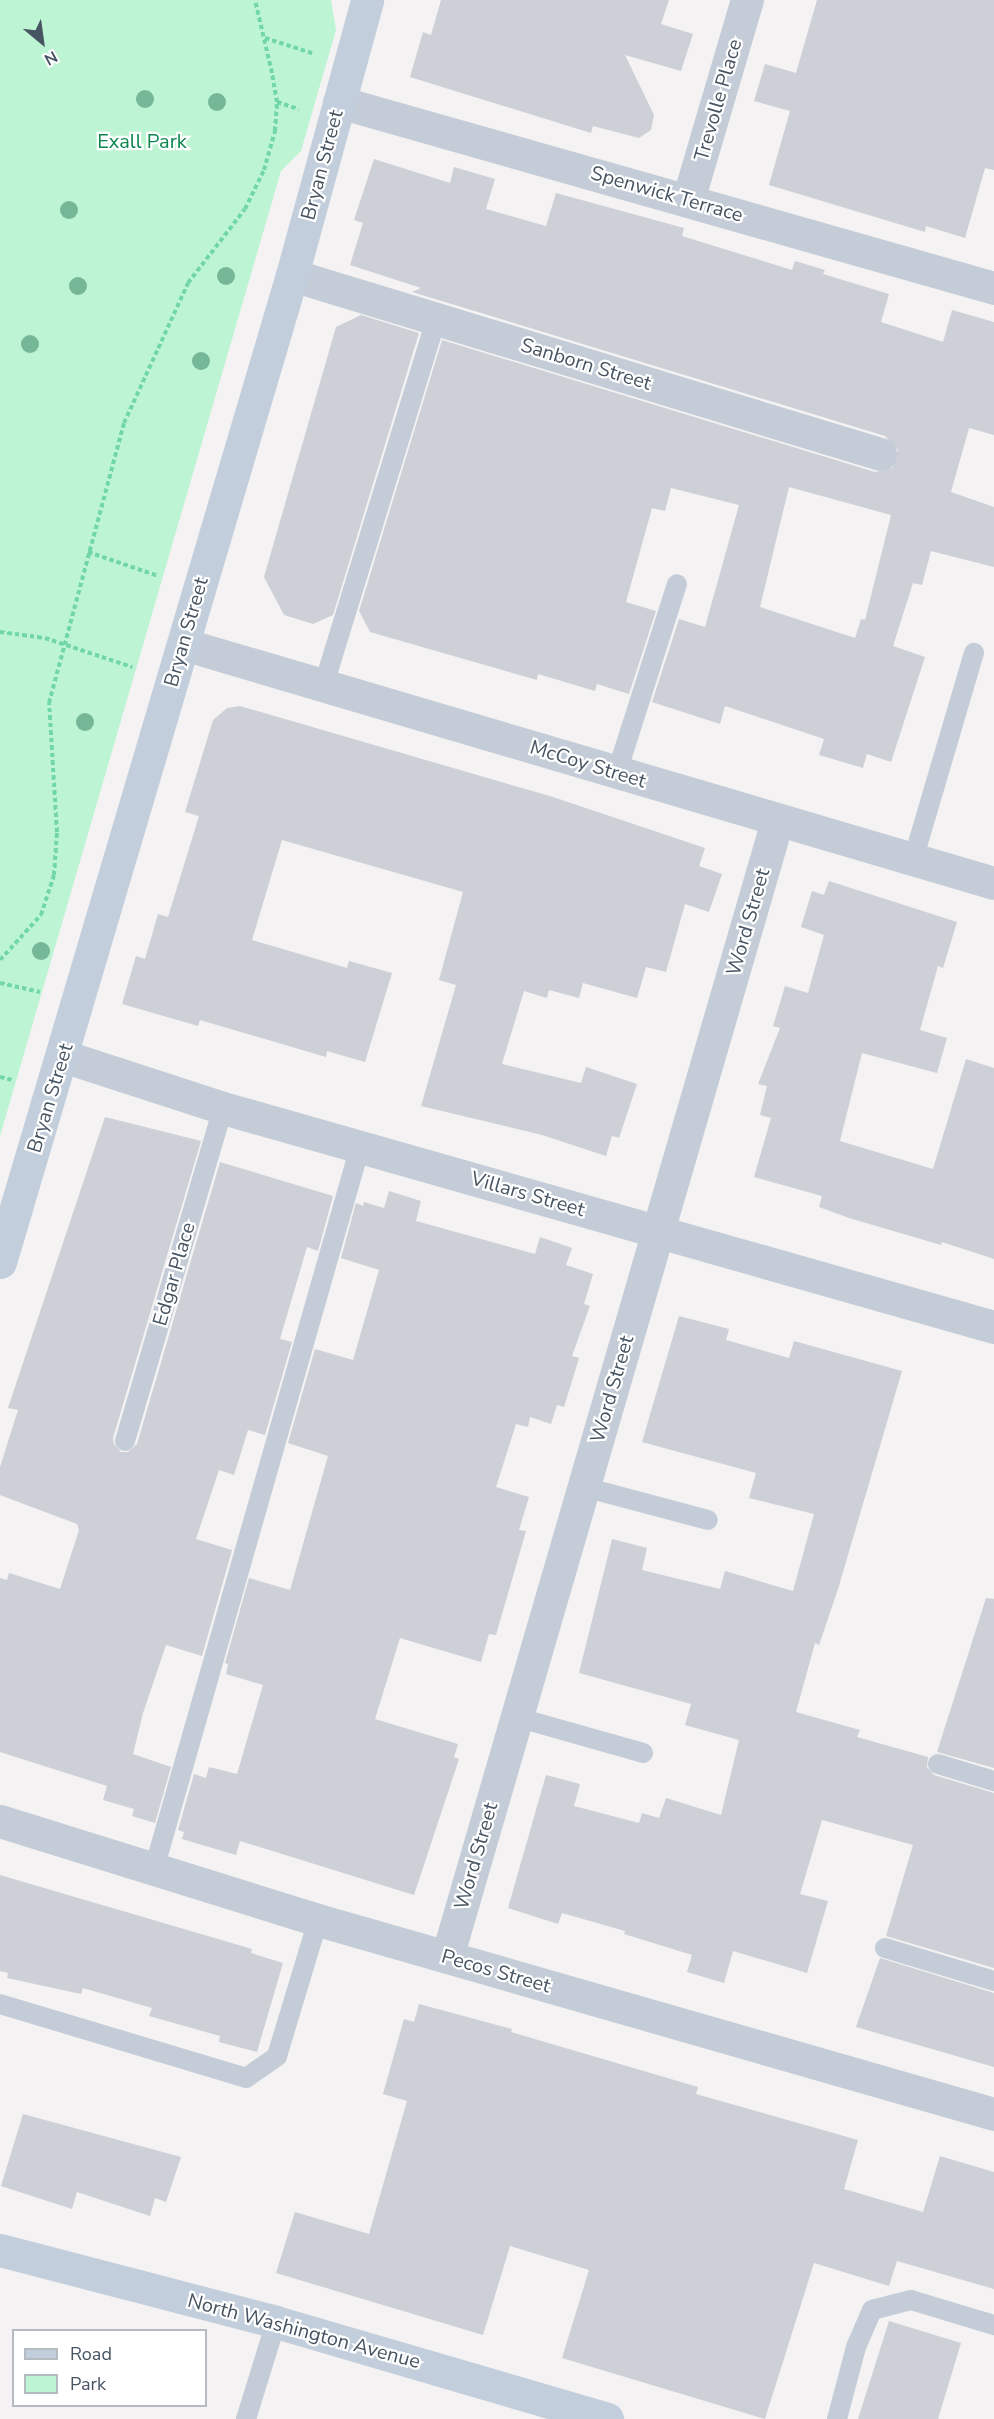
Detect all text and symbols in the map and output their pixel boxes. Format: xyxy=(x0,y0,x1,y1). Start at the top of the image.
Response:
north arrow xyxy=(12,12,72,72)
street label: Trevolle Place xyxy=(689,36,747,164)
text: N xyxy=(40,45,61,70)
street label: Bryan Street xyxy=(296,107,348,223)
park label: Exall Park xyxy=(97,129,187,153)
street label: Spenwick Terrace xyxy=(588,161,746,227)
street label: Sanborn Street xyxy=(518,333,654,395)
street label: Bryan Street xyxy=(159,574,213,690)
street label: McCoy Street xyxy=(527,735,649,793)
street label: Word Street xyxy=(721,866,775,978)
street label: Bryan Street xyxy=(22,1040,78,1156)
street label: Villars Street xyxy=(468,1166,588,1222)
street label: Edgar Place xyxy=(148,1219,200,1329)
street label: Word Street xyxy=(585,1333,639,1445)
street label: Word Street xyxy=(449,1800,503,1912)
street label: Pecos Street xyxy=(439,1944,553,1998)
street label: North Washington Avenue xyxy=(185,2288,423,2374)
legend xyxy=(12,2329,207,2407)
text: Road xyxy=(70,2342,112,2366)
text: Park xyxy=(70,2372,106,2396)

